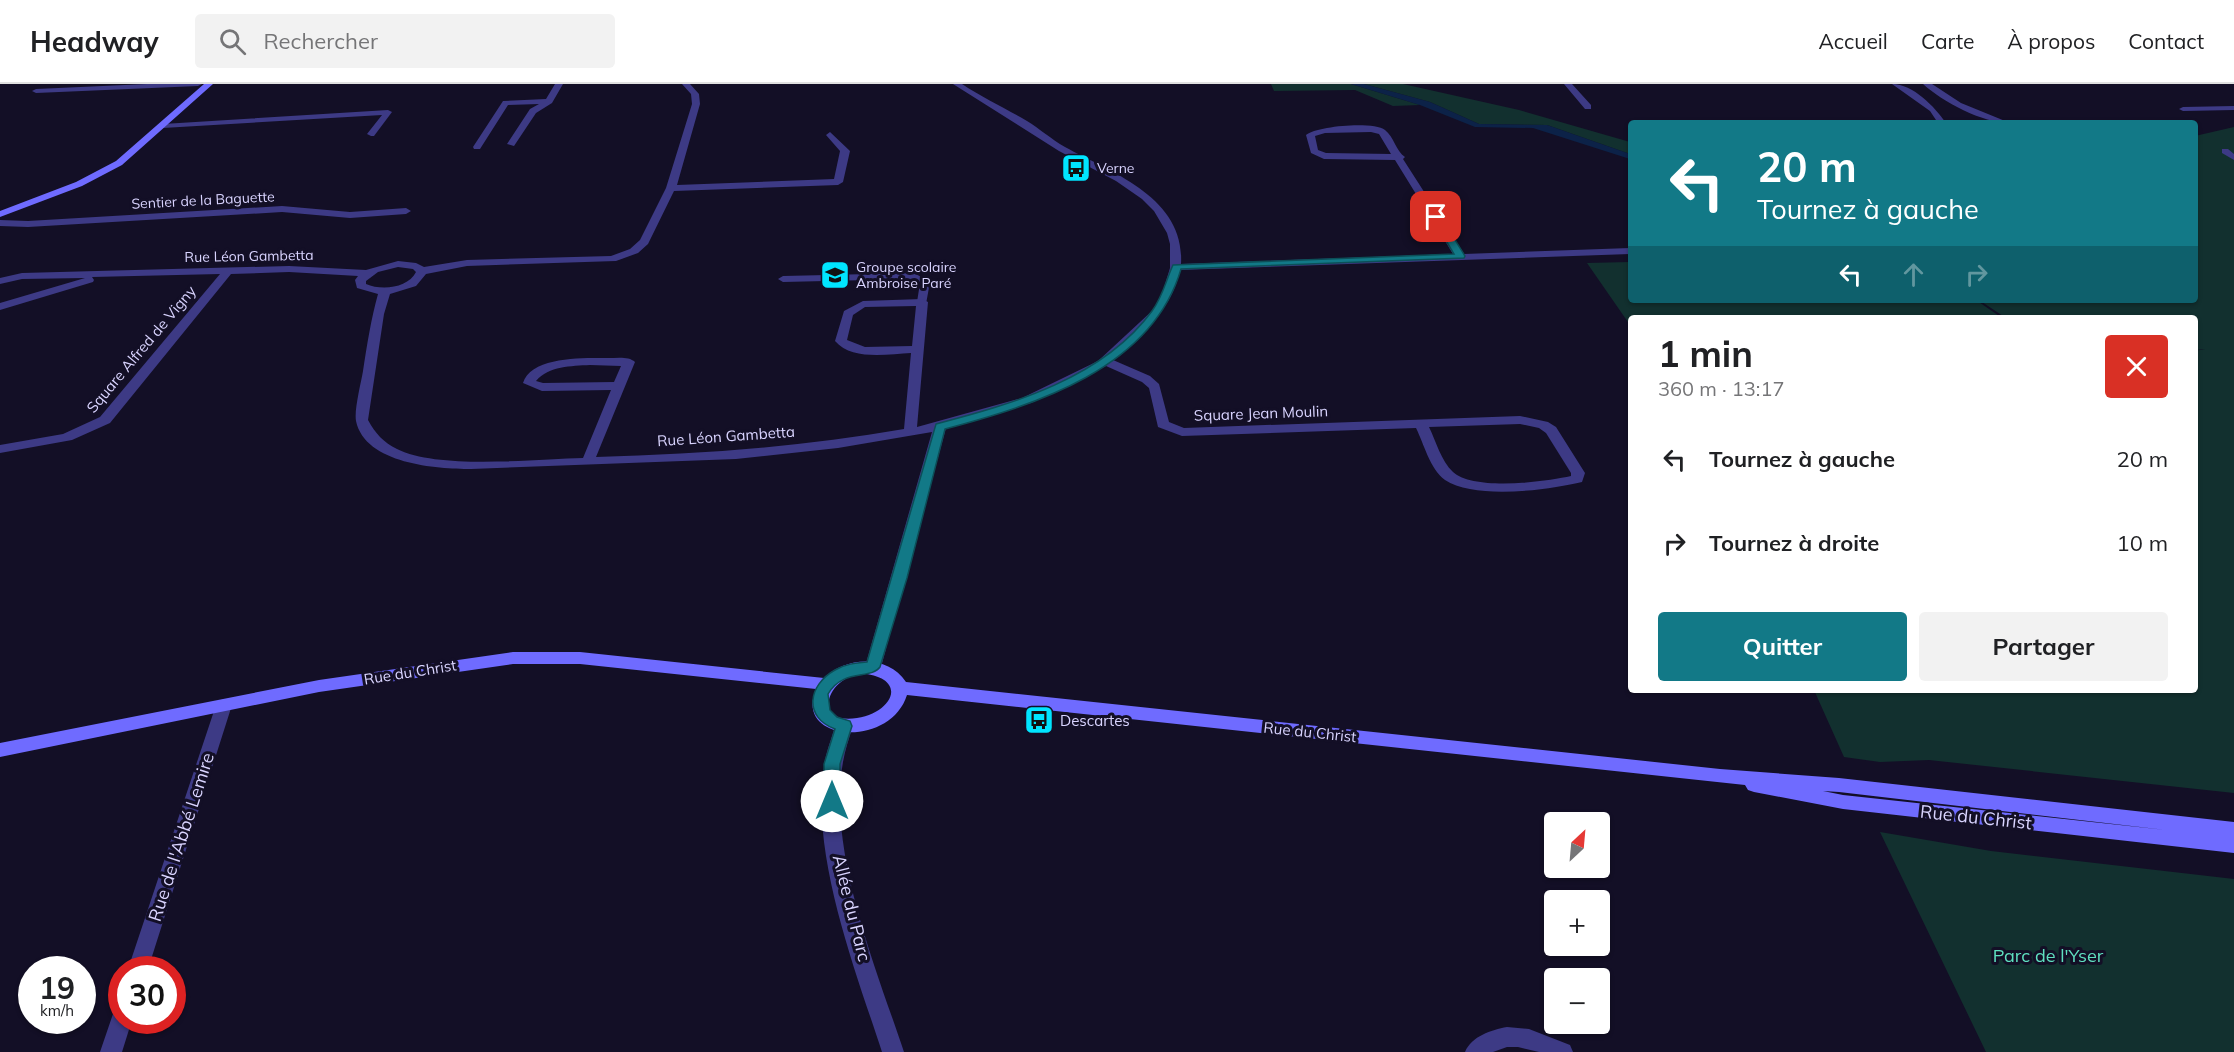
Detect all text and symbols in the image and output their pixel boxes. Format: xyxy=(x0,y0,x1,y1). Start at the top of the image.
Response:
search box xyxy=(195,14,615,68)
text: Headway xyxy=(30,24,159,59)
icon: search xyxy=(216,25,249,58)
text: Rechercher xyxy=(264,27,378,55)
text: Accueil xyxy=(1818,28,1888,54)
text: Carte xyxy=(1921,28,1974,54)
text: À propos xyxy=(2007,28,2095,54)
text: Contact xyxy=(2128,28,2204,54)
text: 20 m xyxy=(1757,140,1857,193)
icon: left xyxy=(1658,144,1736,222)
bus stop icon: Verne xyxy=(1060,152,1092,184)
place label: Verne xyxy=(1097,159,1134,177)
street label: Sentier de la Baguette xyxy=(131,187,275,213)
pin xyxy=(1410,191,1461,242)
text: Tournez à gauche xyxy=(1757,192,1979,226)
icon: arrive xyxy=(1419,200,1452,233)
street label: Rue Léon Gambetta xyxy=(184,246,314,266)
place label: Groupe scolaire Ambroise Paré xyxy=(856,258,956,292)
icon: left xyxy=(1834,258,1867,291)
icon: ahead xyxy=(1897,258,1930,291)
icon: right xyxy=(1960,258,1993,291)
school or university icon: Groupe scolaire Ambroise Paré xyxy=(819,259,851,291)
street label: Square Alfred de Vigny xyxy=(82,281,200,417)
text: 1 min xyxy=(1658,331,1753,376)
button: close xyxy=(2105,335,2168,398)
text: 360 m · 13:17 xyxy=(1658,376,1784,401)
street label: Square Jean Moulin xyxy=(1194,401,1328,425)
street label: Rue Léon Gambetta xyxy=(656,422,796,450)
icon: left xyxy=(1658,443,1691,476)
text: Tournez à gauche xyxy=(1709,445,1895,473)
text: 20 m xyxy=(2117,445,2168,473)
icon: right xyxy=(1658,527,1691,560)
text: Tournez à droite xyxy=(1709,529,1879,557)
text: 10 m xyxy=(2117,529,2168,557)
button: Quitter xyxy=(1658,612,1907,681)
button: Partager xyxy=(1919,612,2168,681)
street label: Rue du Christ xyxy=(362,655,458,689)
bus stop icon: Descartes xyxy=(1023,704,1055,736)
place label: Descartes xyxy=(1060,711,1130,730)
street label: Rue du Christ xyxy=(1263,718,1357,746)
street label: Rue de l'Abbé Lemire xyxy=(143,750,219,924)
position arrow xyxy=(800,769,864,833)
street label: Rue du Christ xyxy=(1919,800,2033,834)
north arrow xyxy=(1544,812,1610,878)
map controls xyxy=(1544,812,1610,1034)
street label: Allée du Parc xyxy=(828,852,876,964)
button: + xyxy=(1544,890,1610,956)
park label: Parc de l'Yser xyxy=(1993,944,2104,967)
speed limit sign: 30 xyxy=(108,956,186,1034)
button: − xyxy=(1544,968,1610,1034)
text: 19 xyxy=(39,969,75,1007)
text: km/h xyxy=(40,1001,74,1020)

